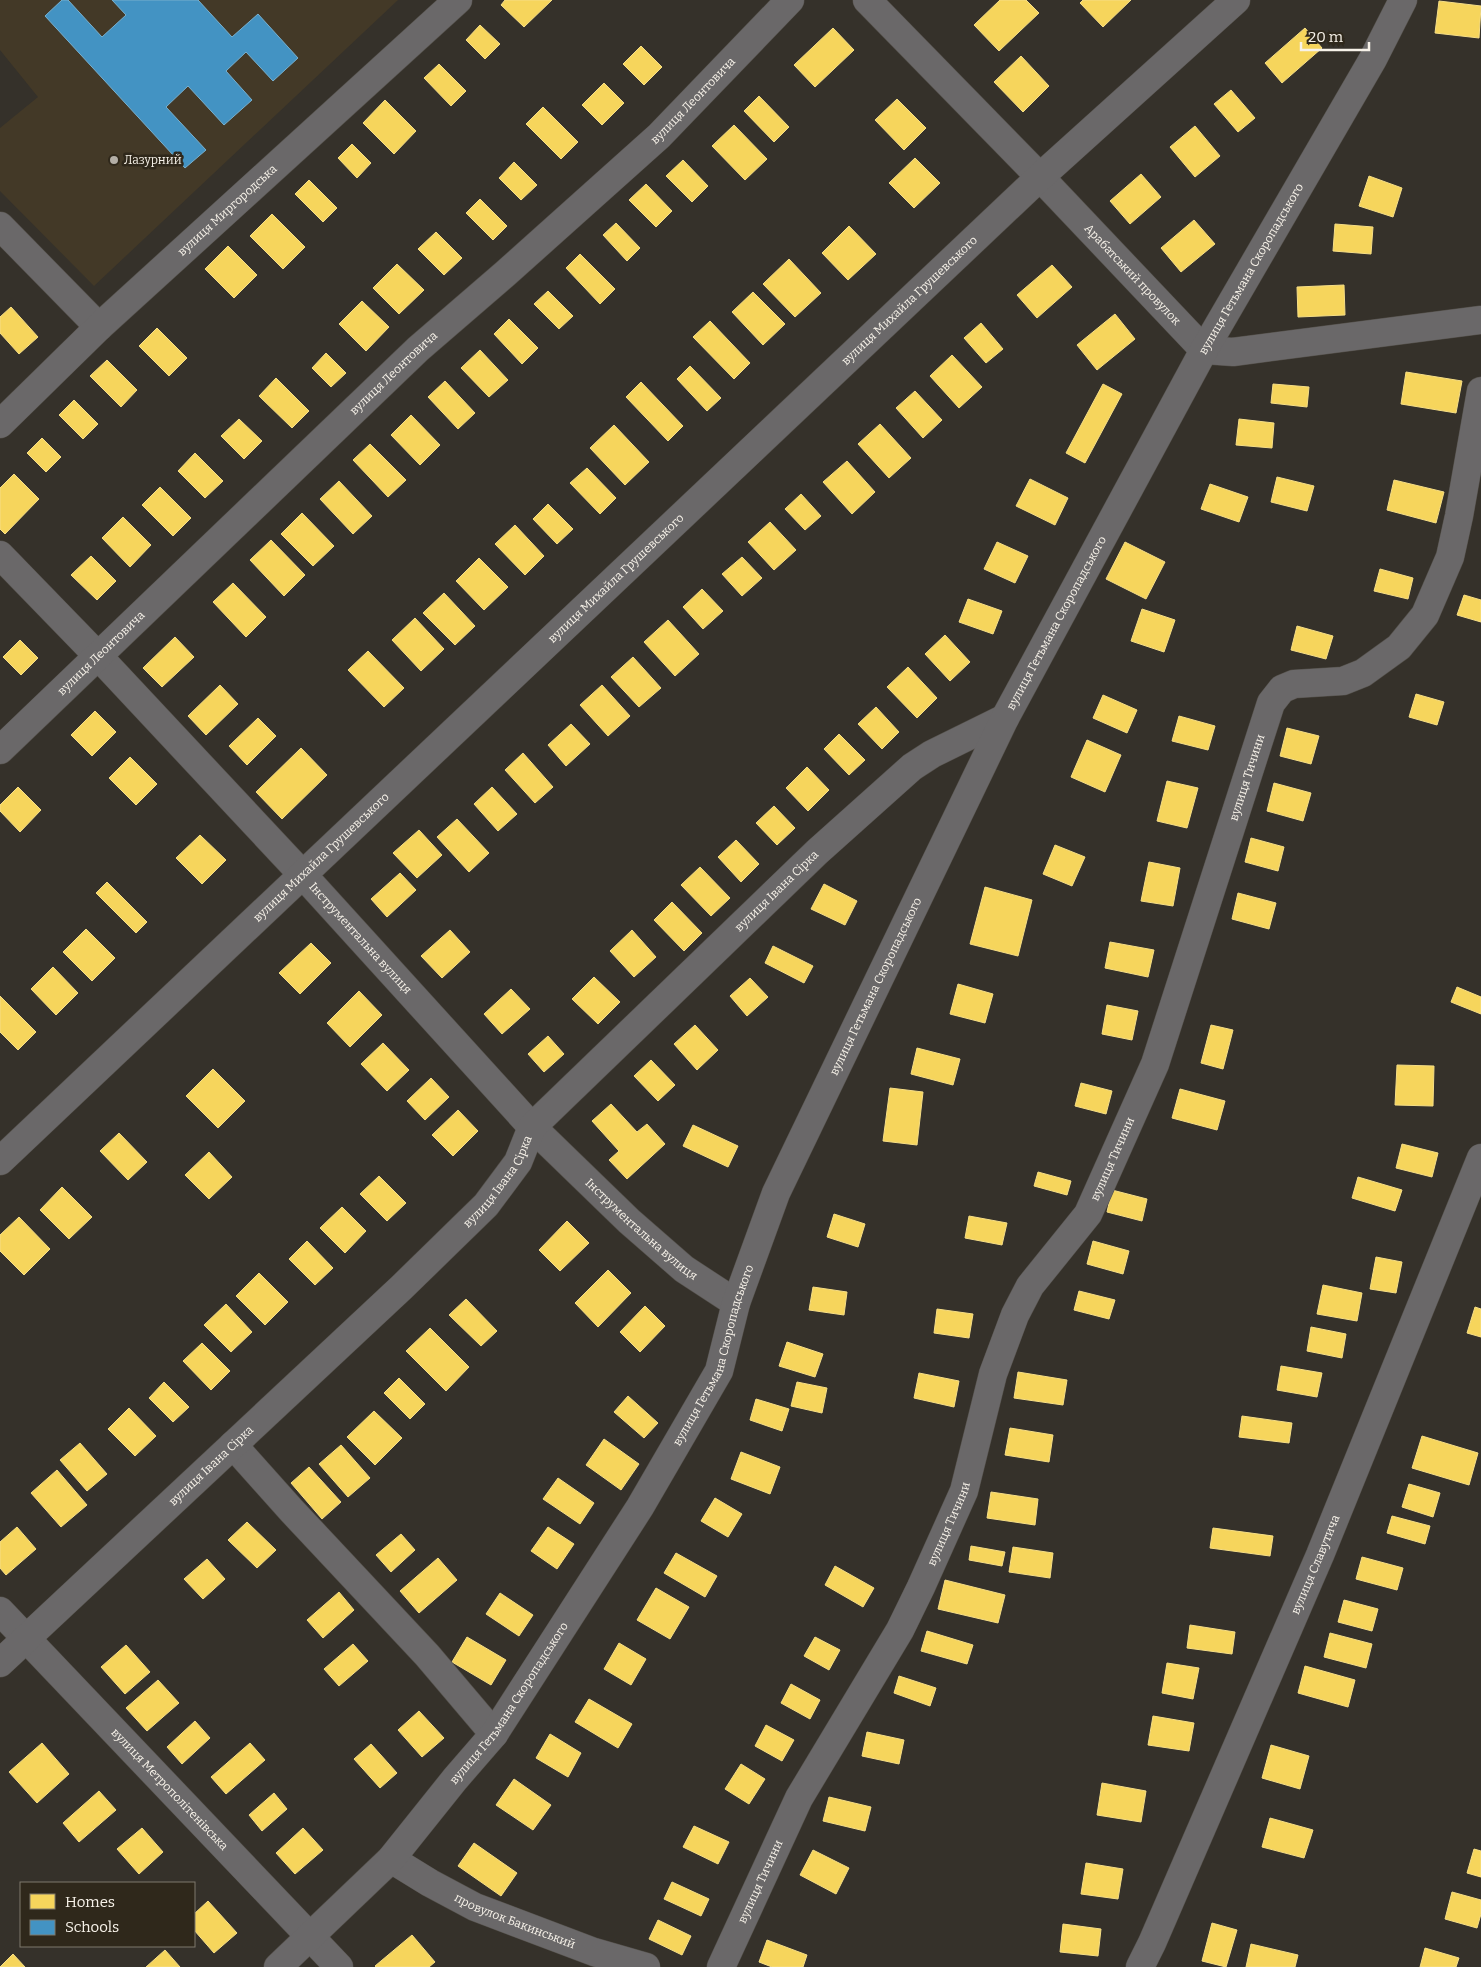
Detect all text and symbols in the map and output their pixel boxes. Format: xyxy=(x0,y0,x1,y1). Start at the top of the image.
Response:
scale bar xyxy=(1301,20,1368,52)
text: 20 m xyxy=(1308,28,1344,46)
street label: вулиця Леонтовича xyxy=(648,54,738,147)
place label: Лазурний xyxy=(124,153,182,167)
marker: Лазурний xyxy=(108,154,120,166)
street label: вулиця Миргородська xyxy=(175,161,280,259)
street label: вулиця Гетьмана Скоропадського xyxy=(1196,181,1306,357)
street label: Арабатський провулок xyxy=(1081,221,1184,328)
street label: вулиця Михайла Грушевського xyxy=(839,233,980,368)
street label: вулиця Леонтовича xyxy=(347,328,441,418)
street label: вулиця Михайла Грушевського xyxy=(545,511,687,646)
street label: вулиця Гетьмана Скоропадського xyxy=(1004,533,1109,712)
street label: вулиця Леонтовича xyxy=(55,608,148,698)
street label: вулиця Тичини xyxy=(1227,732,1268,823)
street label: вулиця Михайла Грушевського xyxy=(250,790,392,925)
street label: вулиця Івана Сірка xyxy=(732,847,822,934)
street label: Інструментальна вулиця xyxy=(306,880,415,997)
street label: вулиця Гетьмана Скоропадського xyxy=(827,895,924,1078)
street label: вулиця Тичини xyxy=(1088,1115,1137,1203)
street label: вулиця Івана Сірка xyxy=(460,1133,535,1230)
street label: Інструментальна вулиця xyxy=(582,1176,700,1283)
street label: вулиця Гетьмана Скоропадського xyxy=(670,1263,756,1448)
street label: вулиця Івана Сірка xyxy=(166,1422,257,1508)
street label: вулиця Тичини xyxy=(924,1481,973,1568)
street label: вулиця Славутича xyxy=(1288,1512,1343,1617)
street label: вулиця Гетьмана Скоропадського xyxy=(447,1620,571,1787)
street label: вулиця Метрополітенівська xyxy=(108,1725,231,1853)
street label: вулиця Тичини xyxy=(735,1838,786,1926)
legend xyxy=(20,1882,195,1947)
street label: провулок Бакинський xyxy=(452,1890,577,1951)
text: Homes xyxy=(65,1893,115,1911)
text: Schools xyxy=(65,1918,119,1936)

